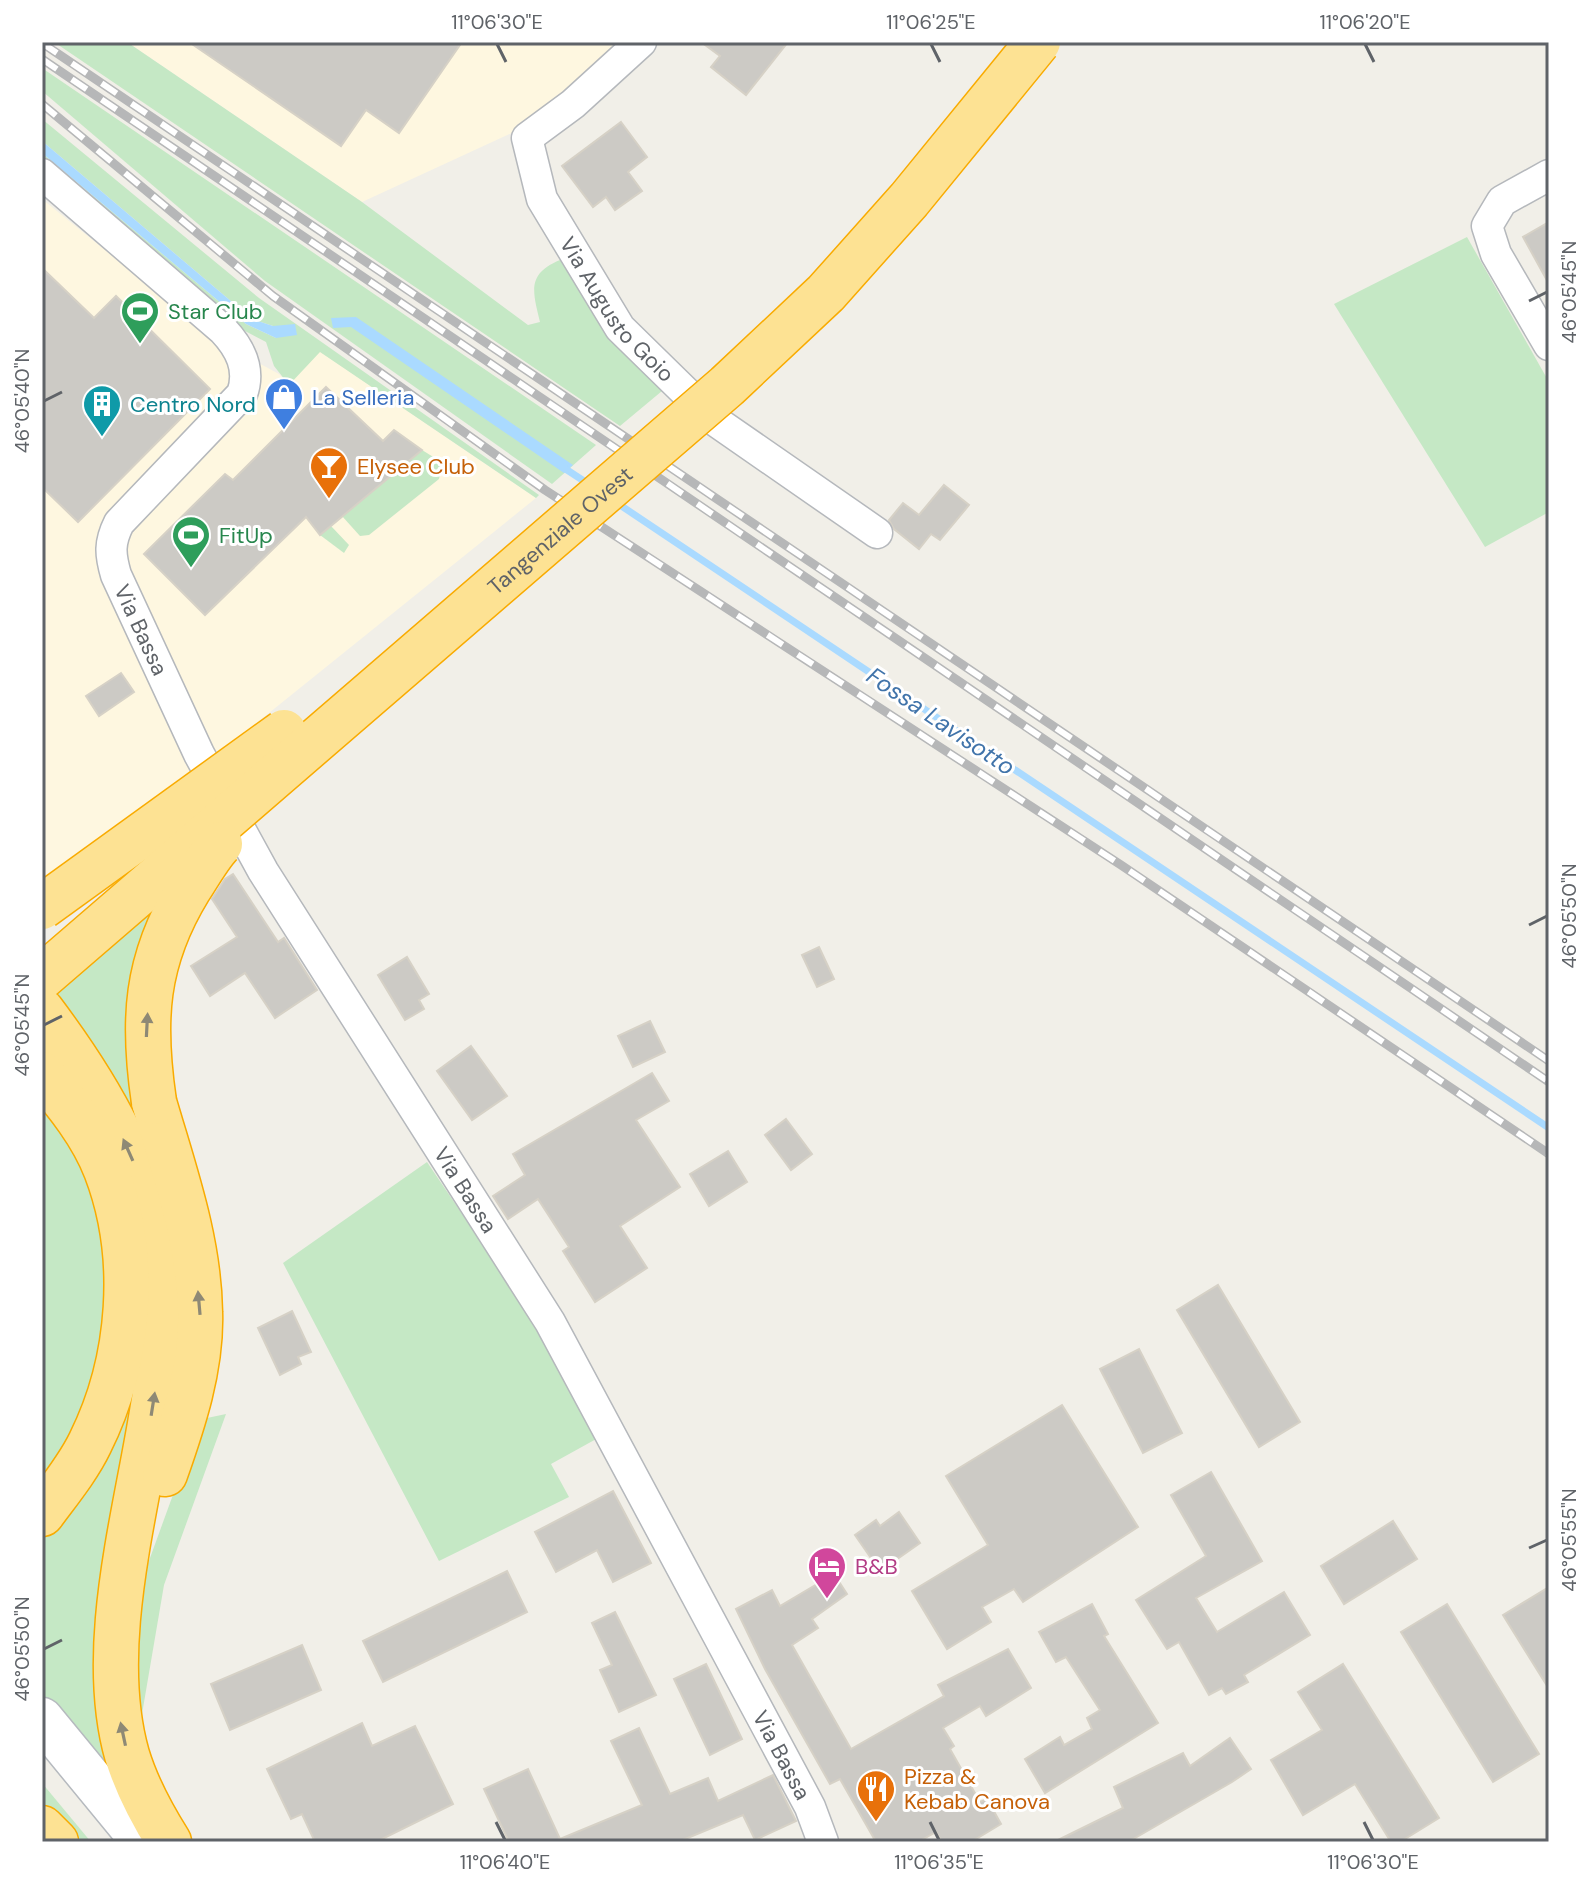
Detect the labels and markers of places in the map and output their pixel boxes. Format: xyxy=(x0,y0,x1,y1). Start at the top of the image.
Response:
sports icon: Star Club xyxy=(119,290,161,345)
place label: Star Club xyxy=(168,297,262,326)
shop icon: La Selleria xyxy=(263,376,305,431)
building icon: Centro Nord xyxy=(81,383,123,438)
place label: La Selleria xyxy=(312,383,414,412)
place label: Centro Nord xyxy=(130,390,256,419)
bar icon: Elysee Club xyxy=(308,445,350,500)
place label: Elysee Club xyxy=(357,452,475,481)
sports icon: FitUp xyxy=(170,514,212,569)
place label: FitUp xyxy=(219,521,273,550)
hotel icon: B&B xyxy=(806,1545,848,1600)
place label: B&B xyxy=(855,1552,898,1581)
place label: Pizza & Kebab Canova xyxy=(904,1762,1050,1816)
restaurant icon: Pizza & Kebab Canova xyxy=(855,1768,897,1823)

